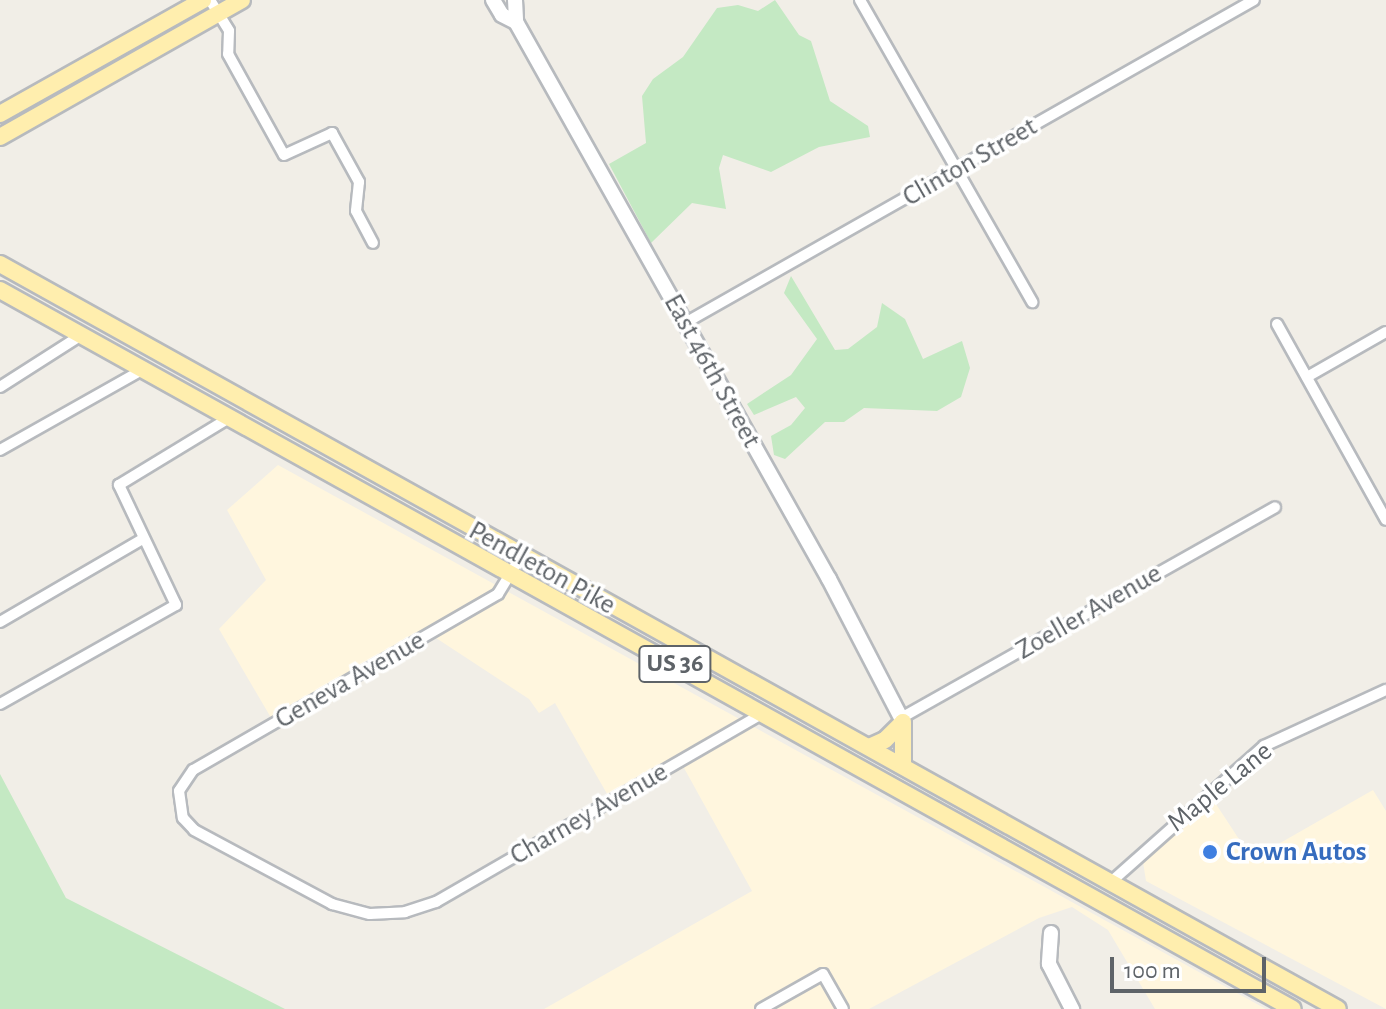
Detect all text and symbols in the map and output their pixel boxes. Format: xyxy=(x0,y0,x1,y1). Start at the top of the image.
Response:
street label: Clinton Street xyxy=(897,110,1043,214)
street label: East 46th Street xyxy=(656,288,768,454)
street label: Pendleton Pike xyxy=(463,514,621,622)
street label: Zoeller Avenue xyxy=(1010,557,1168,667)
street label: Geneva Avenue xyxy=(269,624,431,736)
road number: US 36 xyxy=(637,642,713,686)
street label: Maple Lane xyxy=(1161,735,1279,839)
street label: Charney Avenue xyxy=(504,755,674,873)
place label: Crown Autos xyxy=(1226,835,1367,869)
marker: Crown Autos xyxy=(1201,843,1219,861)
scale bar xyxy=(1114,941,1270,991)
text: 100 m xyxy=(1124,959,1181,983)

